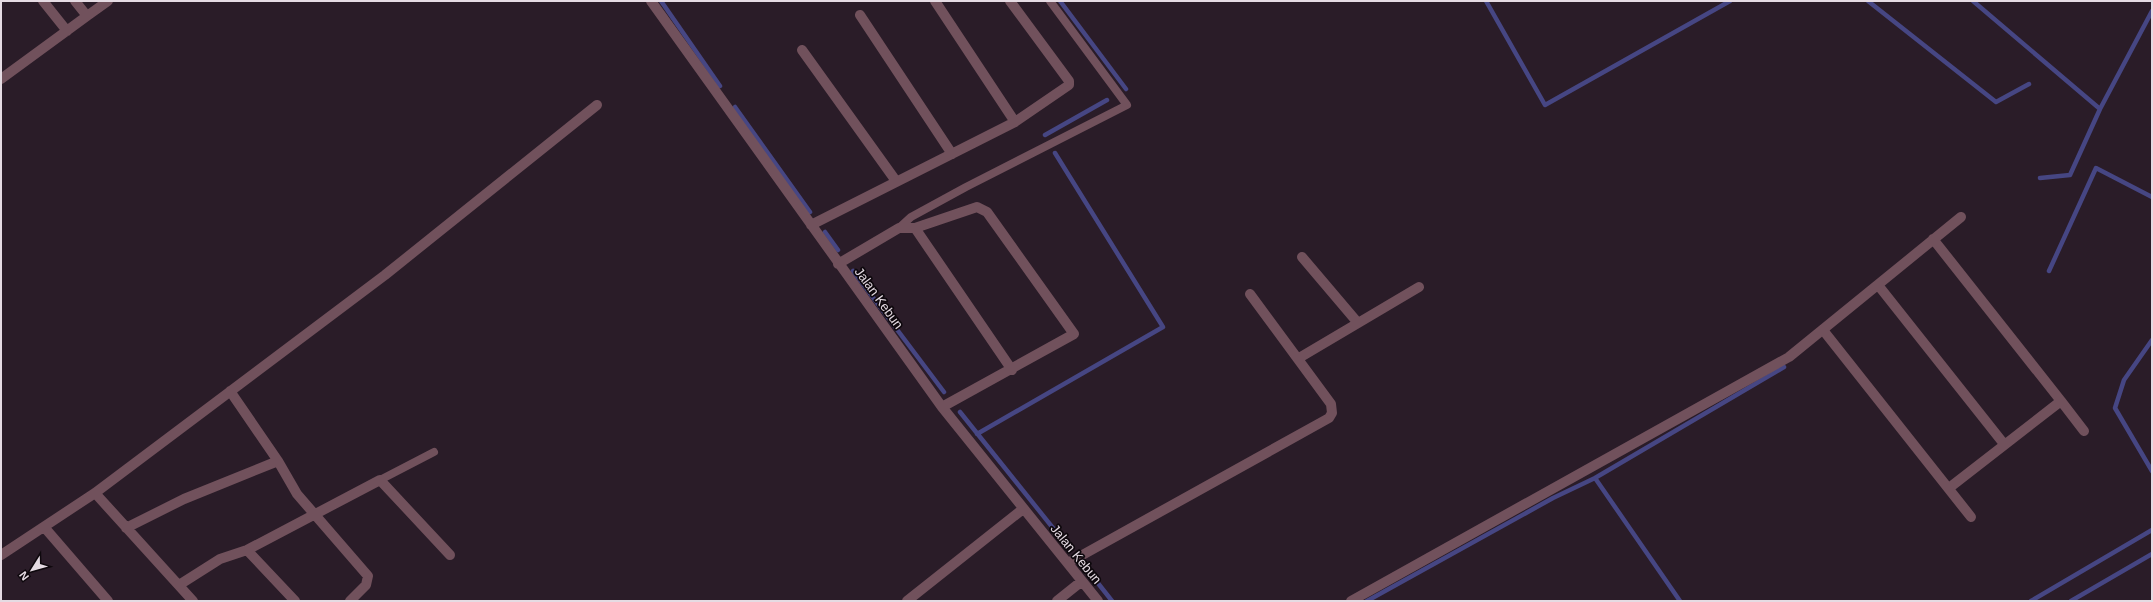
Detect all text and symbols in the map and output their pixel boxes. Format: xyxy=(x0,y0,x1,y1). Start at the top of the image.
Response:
street label: Jalan Kebun xyxy=(852,264,906,332)
street label: Jalan Kebun xyxy=(1047,521,1105,587)
north arrow xyxy=(12,550,52,590)
text: N xyxy=(17,569,31,583)

